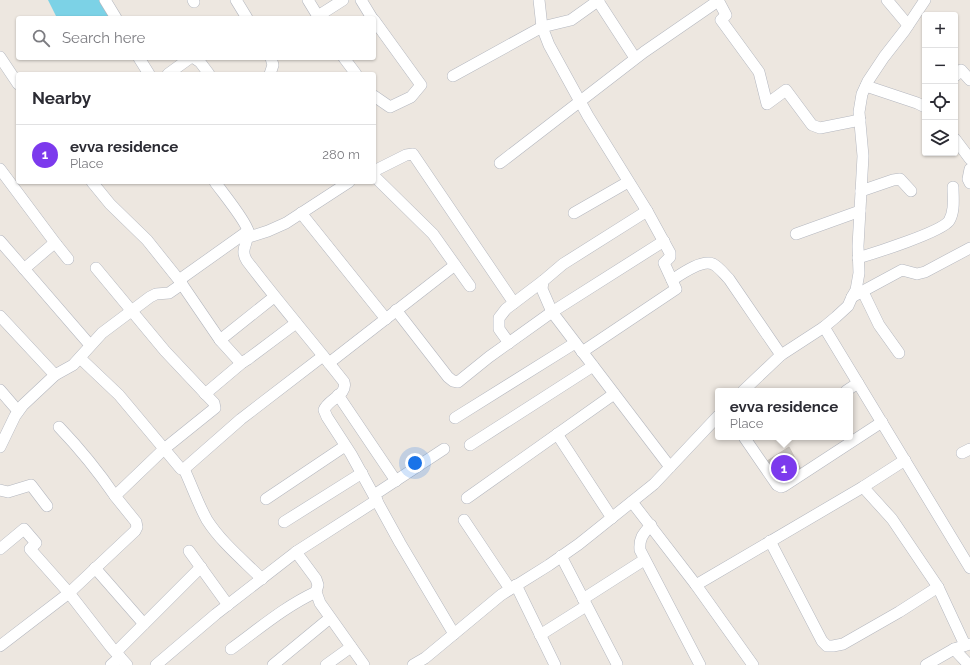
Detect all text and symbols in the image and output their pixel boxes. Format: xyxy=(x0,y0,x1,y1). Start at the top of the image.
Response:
map controls xyxy=(922,12,958,156)
button: + xyxy=(922,12,958,48)
search box xyxy=(16,16,376,60)
icon: search xyxy=(30,27,52,49)
text: Search here xyxy=(62,29,145,47)
button: − xyxy=(922,48,958,84)
button: locate xyxy=(922,84,958,120)
text: Nearby xyxy=(32,88,91,108)
button: layers xyxy=(922,120,958,156)
text: evva residence xyxy=(70,138,178,156)
text: 1 xyxy=(42,147,48,162)
text: 280 m xyxy=(322,147,360,162)
text: Place xyxy=(70,156,103,171)
popup xyxy=(715,388,853,440)
text: evva residence xyxy=(730,398,838,416)
text: Place xyxy=(730,416,763,431)
your location xyxy=(405,453,425,473)
pin: 1 xyxy=(771,453,797,483)

